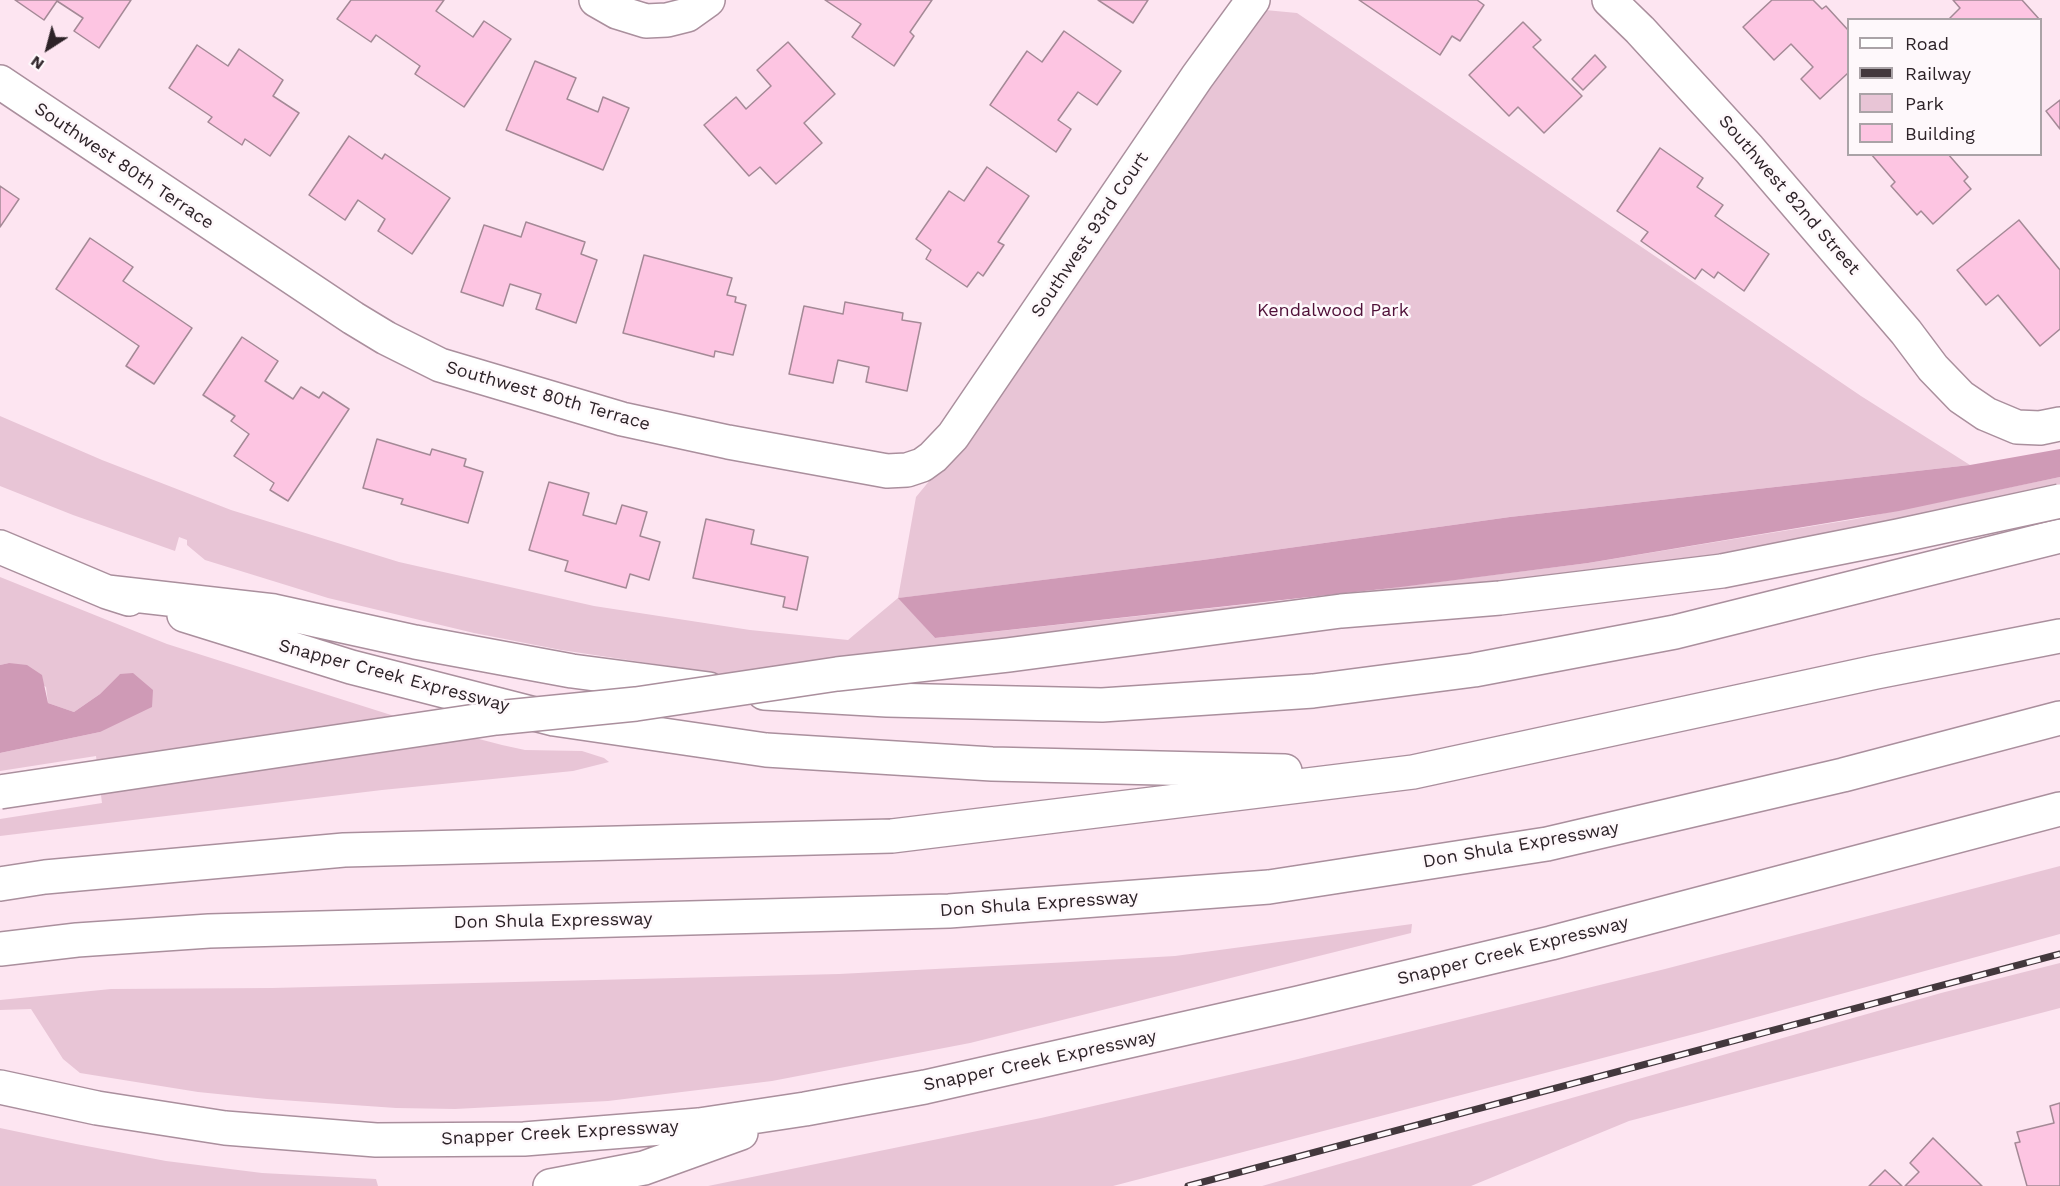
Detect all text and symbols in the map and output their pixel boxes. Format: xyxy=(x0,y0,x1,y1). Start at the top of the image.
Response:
north arrow xyxy=(18,18,78,78)
legend xyxy=(1847,18,2042,156)
text: Road xyxy=(1905,33,1949,54)
text: N xyxy=(27,52,48,74)
text: Railway xyxy=(1905,63,1971,84)
text: Park xyxy=(1905,93,1944,114)
street label: Southwest 80th Terrace xyxy=(30,98,218,234)
street label: Southwest 82nd Street xyxy=(1714,111,1864,279)
text: Building xyxy=(1905,123,1975,144)
street label: Southwest 93rd Court xyxy=(1027,148,1153,322)
park label: Kendalwood Park xyxy=(1257,300,1409,322)
street label: Southwest 80th Terrace xyxy=(443,356,653,436)
street label: Snapper Creek Expressway xyxy=(276,635,512,717)
street label: Don Shula Expressway xyxy=(1421,817,1621,873)
street label: Don Shula Expressway xyxy=(939,886,1139,922)
street label: Don Shula Expressway xyxy=(453,908,653,934)
street label: Snapper Creek Expressway xyxy=(1395,912,1631,990)
street label: Snapper Creek Expressway xyxy=(921,1026,1159,1096)
street label: Snapper Creek Expressway xyxy=(441,1116,679,1150)

